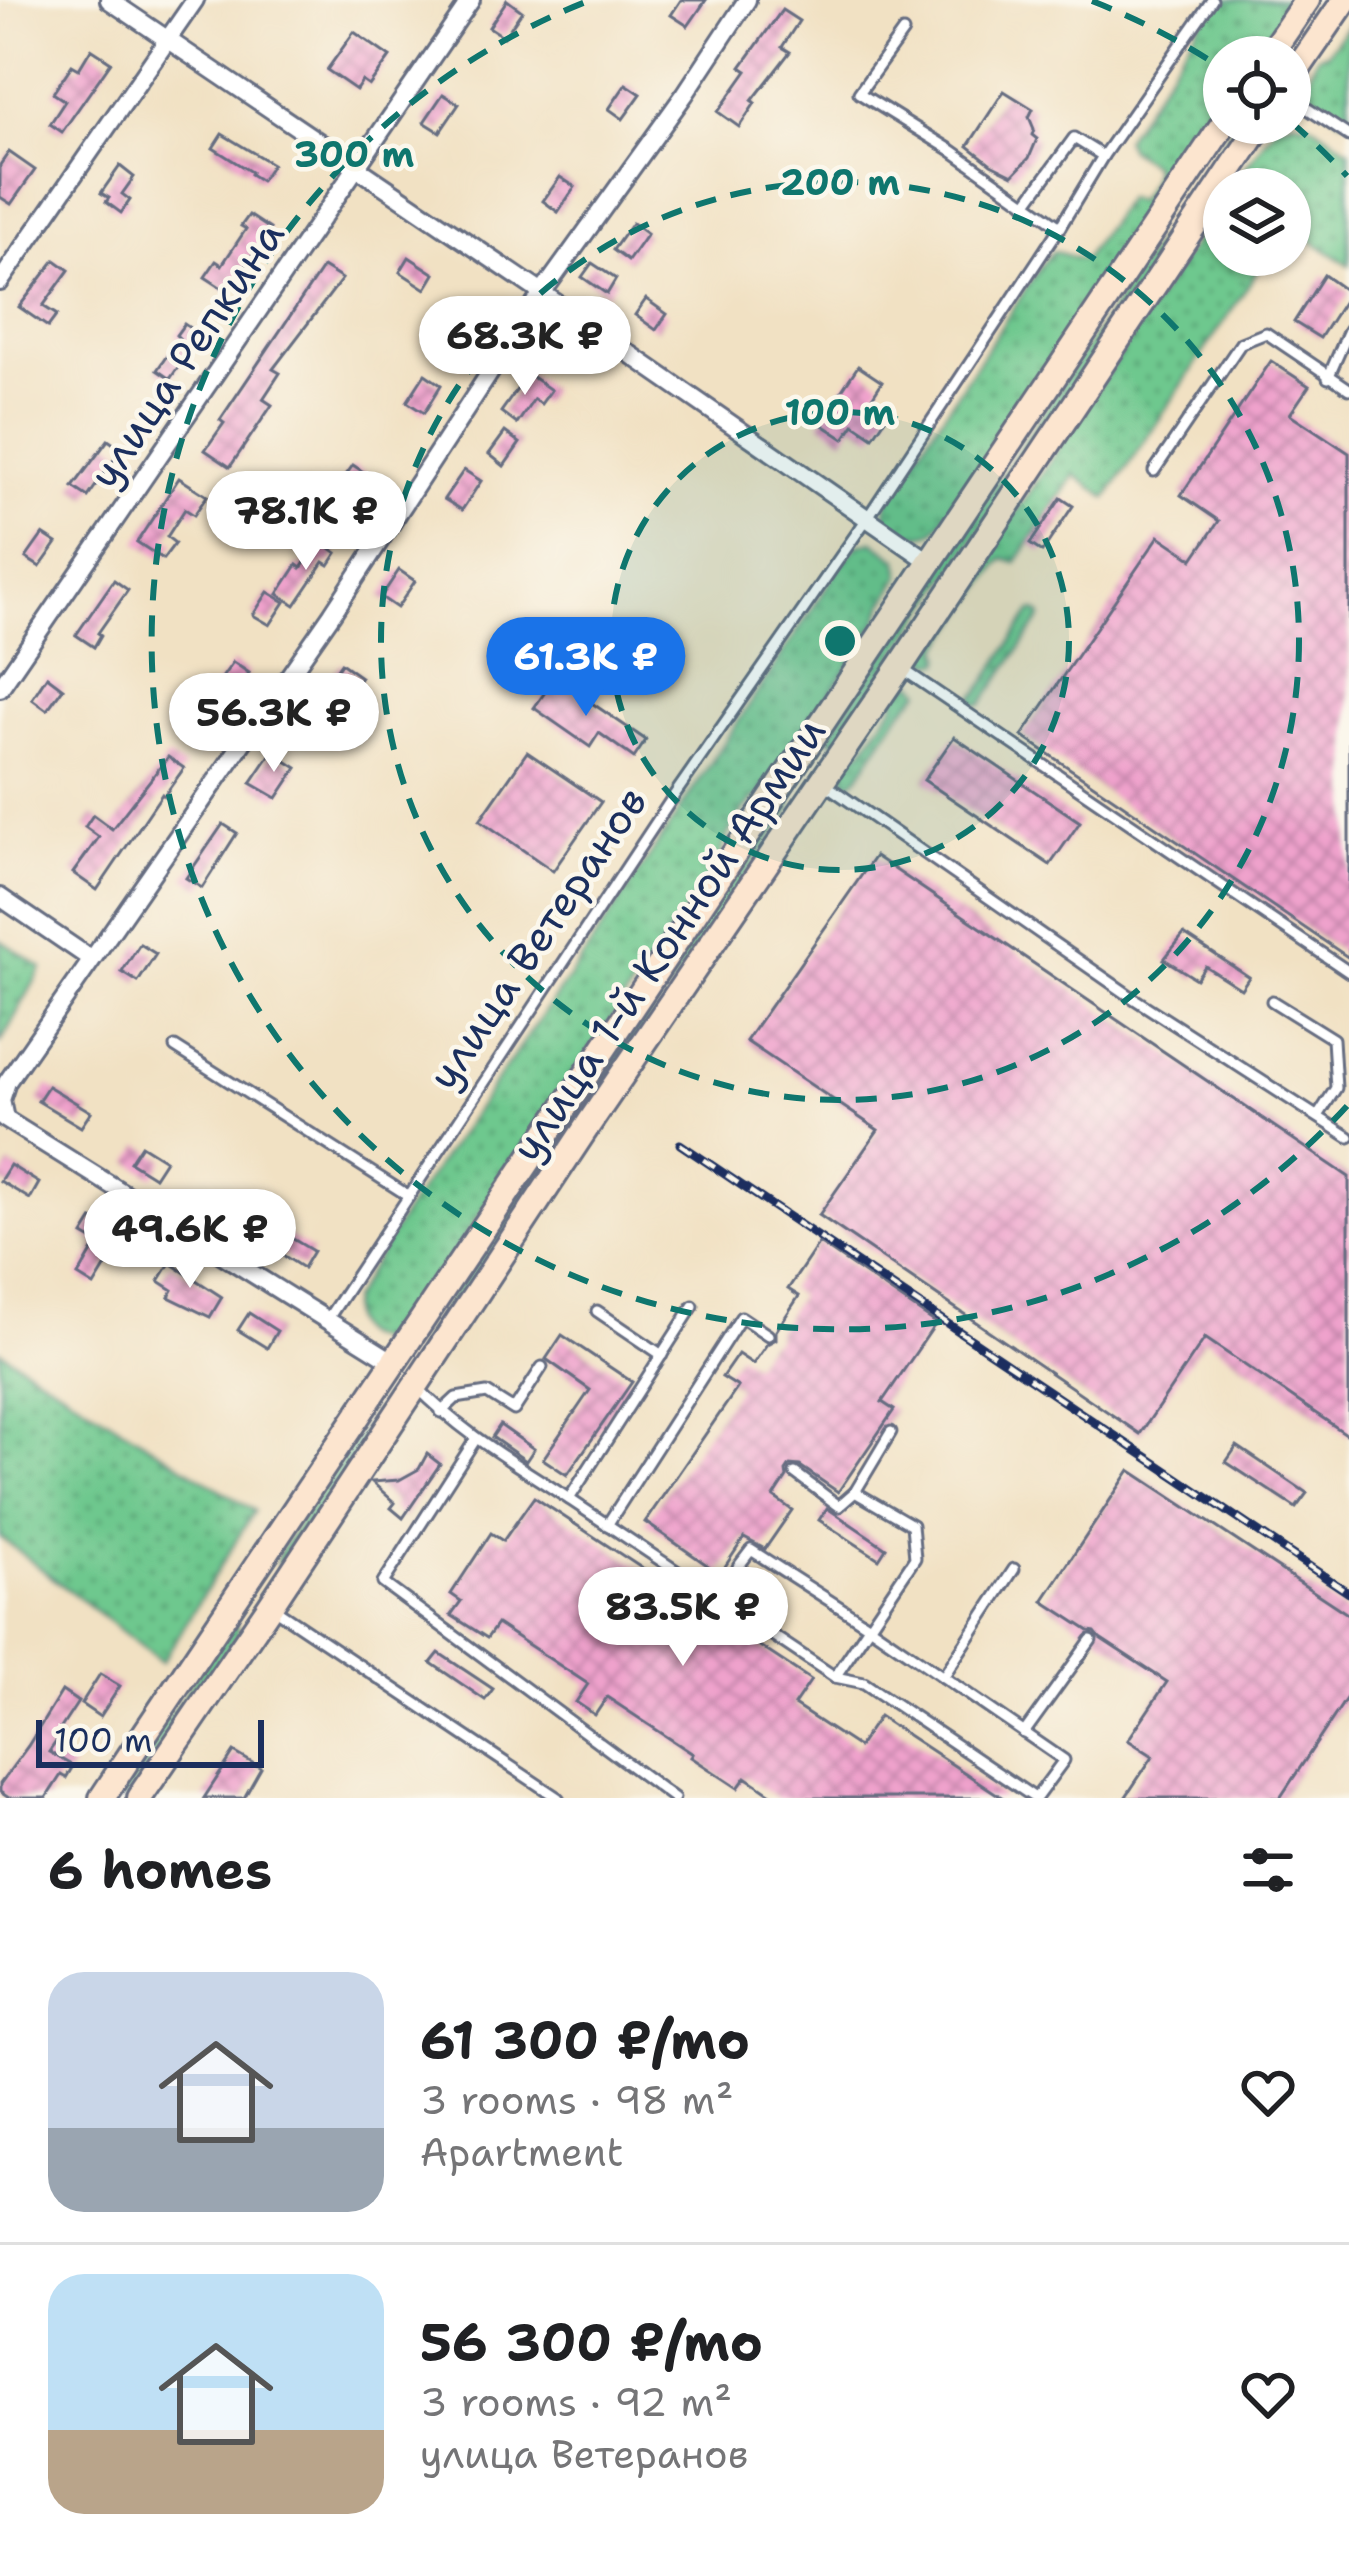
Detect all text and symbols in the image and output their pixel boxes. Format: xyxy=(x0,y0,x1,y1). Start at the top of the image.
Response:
map controls xyxy=(1203,36,1311,276)
button: locate xyxy=(1203,36,1311,144)
text: 300 m xyxy=(294,130,414,179)
text: 200 m xyxy=(780,158,900,207)
button: layers xyxy=(1203,168,1311,276)
street label: улица Репкина xyxy=(76,209,296,499)
pin: 68.3K ₽ xyxy=(414,296,636,398)
text: 68.3K ₽ xyxy=(446,309,604,361)
text: 100 m xyxy=(785,388,896,437)
pin: 78.1K ₽ xyxy=(195,471,417,573)
text: 78.1K ₽ xyxy=(233,484,379,536)
pin: 61.3K ₽ xyxy=(475,617,697,719)
centre of rings xyxy=(819,620,861,662)
text: 61.3K ₽ xyxy=(513,630,659,682)
pin: 56.3K ₽ xyxy=(163,673,385,775)
text: 56.3K ₽ xyxy=(196,686,352,738)
street label: улица 1-й Конной Армии xyxy=(498,706,838,1172)
street label: улица Ветеранов xyxy=(415,776,659,1100)
pin: 49.6K ₽ xyxy=(79,1189,301,1291)
text: 49.6K ₽ xyxy=(111,1202,269,1254)
pin: 83.5K ₽ xyxy=(572,1567,794,1669)
text: 83.5K ₽ xyxy=(605,1580,761,1632)
scale bar xyxy=(36,1714,264,1767)
text: 100 m xyxy=(54,1718,153,1763)
text: 6 homes xyxy=(48,1836,272,1904)
icon: filters xyxy=(1235,1837,1301,1903)
text: 61 300 ₽/mo xyxy=(420,2006,750,2074)
icon: home xyxy=(144,2020,288,2164)
icon: heart xyxy=(1235,2059,1301,2125)
text: 3 rooms · 98 m² xyxy=(420,2074,733,2126)
text: Apartment xyxy=(420,2126,623,2178)
text: 56 300 ₽/mo xyxy=(420,2308,763,2376)
icon: home xyxy=(144,2322,288,2466)
icon: heart xyxy=(1235,2361,1301,2427)
text: 3 rooms · 92 m² xyxy=(420,2376,732,2428)
text: улица Ветеранов xyxy=(420,2428,748,2480)

